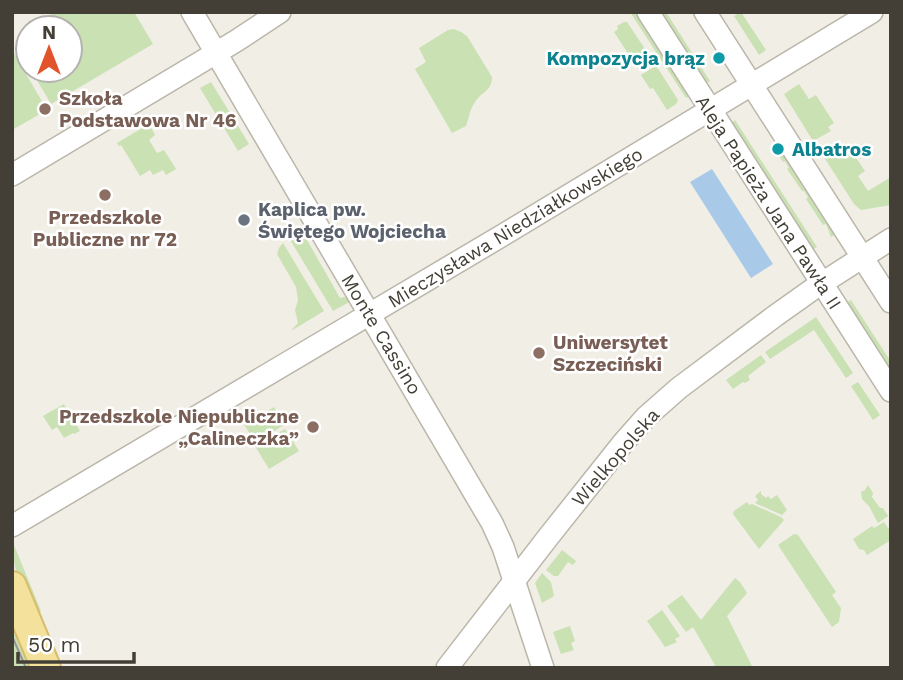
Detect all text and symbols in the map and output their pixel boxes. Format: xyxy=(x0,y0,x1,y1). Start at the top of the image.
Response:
north arrow xyxy=(14,14,84,84)
text: N xyxy=(42,21,56,44)
place label: Kompozycja brąz xyxy=(546,47,705,70)
marker: Kompozycja brąz xyxy=(711,50,727,66)
place label: Szkoła Podstawowa Nr 46 xyxy=(59,87,237,132)
street label: Aleja Papieża Jana Pawła II xyxy=(691,91,846,314)
marker: Szkoła Podstawowa Nr 46 xyxy=(37,101,53,117)
place label: Albatros xyxy=(792,138,871,161)
marker: Albatros xyxy=(770,141,786,157)
street label: Mieczysława Niedziałkowskiego xyxy=(384,142,647,313)
marker: Przedszkole Publiczne nr 72 xyxy=(97,187,113,203)
place label: Kaplica pw. Świętego Wojciecha xyxy=(258,198,446,243)
place label: Przedszkole Publiczne nr 72 xyxy=(33,206,177,251)
marker: Kaplica pw. Świętego Wojciecha xyxy=(236,212,252,228)
street label: Monte Cassino xyxy=(337,270,427,399)
place label: Uniwersytet Szczeciński xyxy=(553,331,668,376)
marker: Uniwersytet Szczeciński xyxy=(531,345,547,361)
street label: Wielkopolska xyxy=(567,403,664,511)
place label: Przedszkole Niepubliczne „Calineczka” xyxy=(59,405,299,450)
marker: Przedszkole Niepubliczne „Calineczka” xyxy=(305,419,321,435)
scale bar xyxy=(18,620,133,664)
text: 50 m xyxy=(28,632,80,657)

